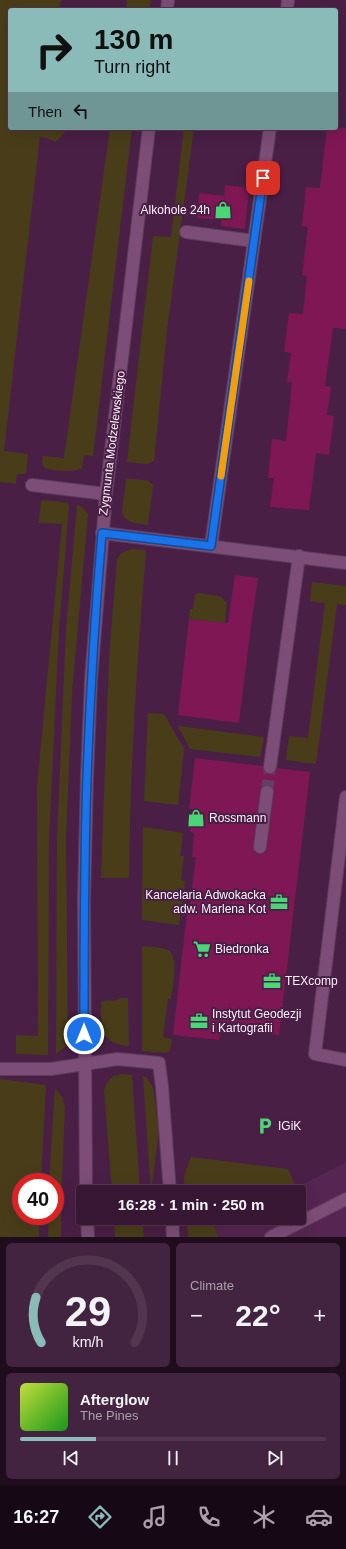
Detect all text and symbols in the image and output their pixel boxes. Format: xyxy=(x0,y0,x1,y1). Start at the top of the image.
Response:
icon: right xyxy=(28,24,80,76)
text: 130 m xyxy=(94,24,173,55)
text: Turn right xyxy=(94,57,170,77)
icon: left xyxy=(70,100,92,122)
text: Then xyxy=(28,103,62,120)
pin xyxy=(246,161,280,195)
icon: arrive xyxy=(252,167,274,189)
shop icon: Alkohole 24h xyxy=(213,200,233,220)
place label: Alkohole 24h xyxy=(141,203,210,217)
street label: Zygmunta Modzelewskiego xyxy=(96,370,128,516)
shop icon: Rossmann xyxy=(186,808,206,828)
place label: Rossmann xyxy=(209,811,266,825)
place label: Kancelaria Adwokacka adw. Marlena Kot xyxy=(145,888,267,916)
office icon: Kancelaria Adwokacka adw. Marlena Kot xyxy=(269,892,289,912)
supermarket icon: Biedronka xyxy=(192,939,212,959)
place label: Biedronka xyxy=(215,942,269,956)
office icon: TEXcomp xyxy=(262,971,282,991)
place label: TEXcomp xyxy=(285,974,338,988)
place label: Instytut Geodezji i Kartografii xyxy=(212,1007,301,1035)
office icon: Instytut Geodezji i Kartografii xyxy=(189,1011,209,1031)
position arrow xyxy=(63,1013,105,1055)
parking icon: IGiK xyxy=(255,1116,275,1136)
place label: IGiK xyxy=(278,1119,301,1133)
speed limit sign: 40 xyxy=(12,1173,64,1225)
text: 16:28 · 1 min · 250 m xyxy=(118,1196,264,1213)
text: Climate xyxy=(190,1278,234,1293)
text: 29 xyxy=(65,1288,111,1335)
text: 22° xyxy=(235,1299,281,1332)
text: − xyxy=(190,1303,203,1328)
text: + xyxy=(313,1303,326,1328)
text: km/h xyxy=(73,1334,104,1350)
text: Afterglow xyxy=(80,1391,149,1408)
text: The Pines xyxy=(80,1408,139,1423)
icon: previous xyxy=(60,1447,82,1469)
icon: pause xyxy=(162,1447,184,1469)
icon: next xyxy=(264,1447,286,1469)
icon: directions xyxy=(86,1503,114,1531)
icon: music xyxy=(141,1503,169,1531)
icon: phone xyxy=(195,1503,223,1531)
icon: climate xyxy=(250,1503,278,1531)
icon: car xyxy=(305,1503,333,1531)
text: 16:27 xyxy=(13,1507,59,1527)

